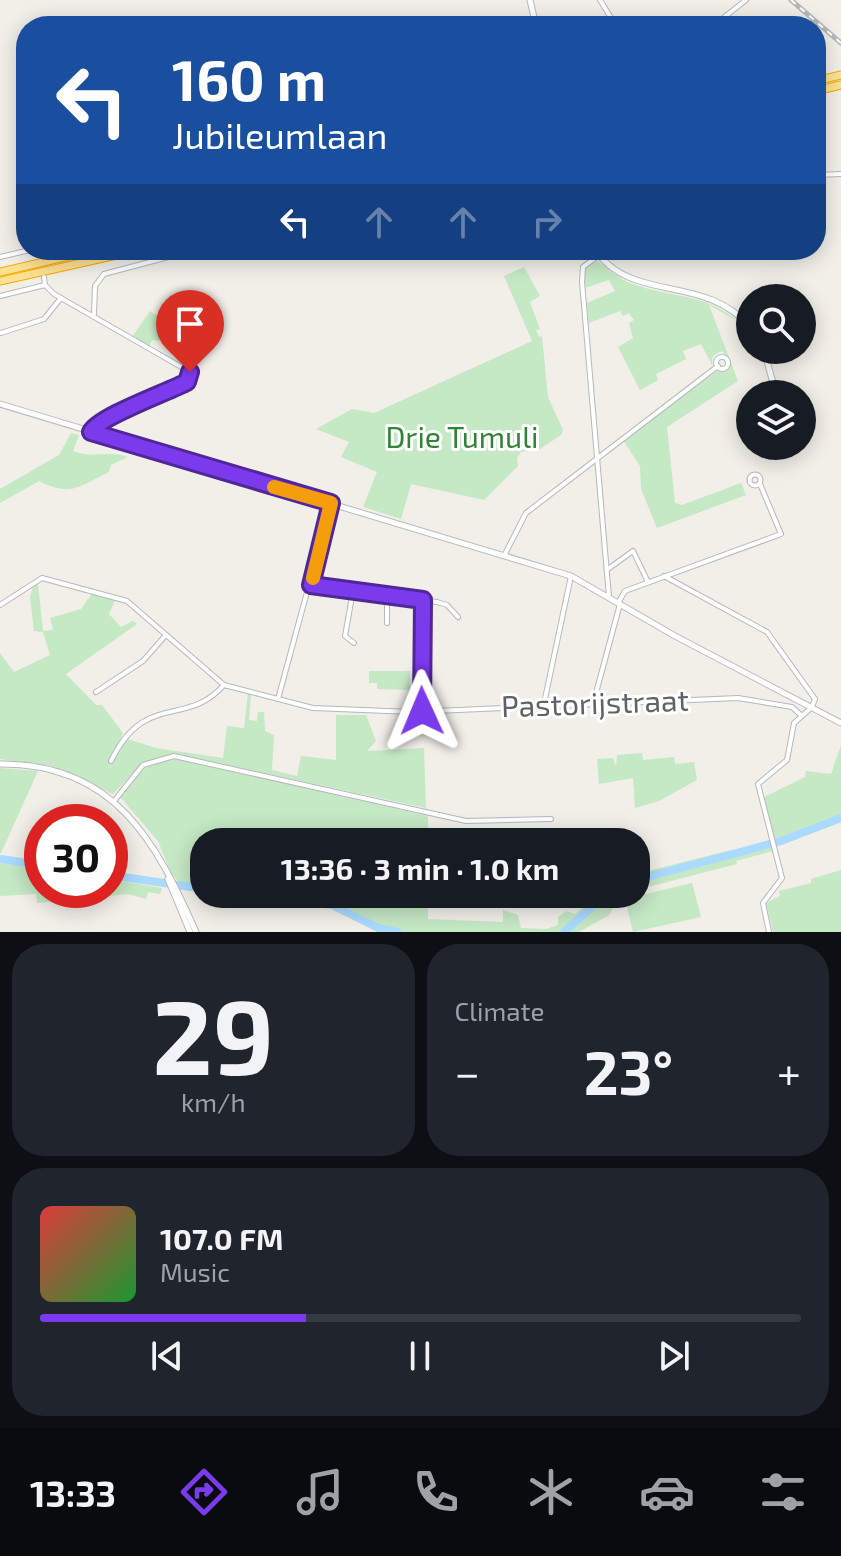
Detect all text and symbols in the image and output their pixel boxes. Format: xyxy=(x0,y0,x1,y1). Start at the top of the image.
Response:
text: 160 m xyxy=(172,45,326,112)
icon: left xyxy=(40,48,144,152)
text: Jubileumlaan xyxy=(172,113,387,156)
icon: left xyxy=(273,200,317,244)
icon: ahead xyxy=(357,200,401,244)
icon: ahead xyxy=(441,200,485,244)
icon: right xyxy=(525,200,569,244)
map controls xyxy=(736,284,816,460)
button: search xyxy=(736,284,816,364)
pin xyxy=(156,290,224,372)
icon: arrive xyxy=(168,302,212,346)
button: layers xyxy=(736,380,816,460)
park label: Drie Tumuli xyxy=(385,418,539,454)
position arrow xyxy=(380,669,464,753)
street label: Pastorijstraat xyxy=(500,681,689,723)
speed limit sign: 30 xyxy=(24,804,128,908)
text: 13:36 · 3 min · 1.0 km xyxy=(281,850,559,886)
text: 29 xyxy=(152,971,274,1096)
text: Climate xyxy=(455,995,544,1026)
text: 23° xyxy=(584,1035,673,1107)
text: − xyxy=(455,1045,480,1098)
text: + xyxy=(777,1045,801,1098)
text: km/h xyxy=(181,1086,246,1117)
text: 107.0 FM xyxy=(160,1220,283,1256)
text: Music xyxy=(160,1256,230,1287)
icon: previous xyxy=(145,1334,189,1378)
icon: pause xyxy=(398,1334,442,1378)
icon: next xyxy=(652,1334,696,1378)
icon: directions xyxy=(176,1464,232,1520)
icon: music xyxy=(292,1464,348,1520)
icon: phone xyxy=(408,1464,464,1520)
icon: climate xyxy=(523,1464,579,1520)
icon: car xyxy=(639,1464,695,1520)
icon: filters xyxy=(755,1464,811,1520)
text: 13:33 xyxy=(30,1471,116,1514)

